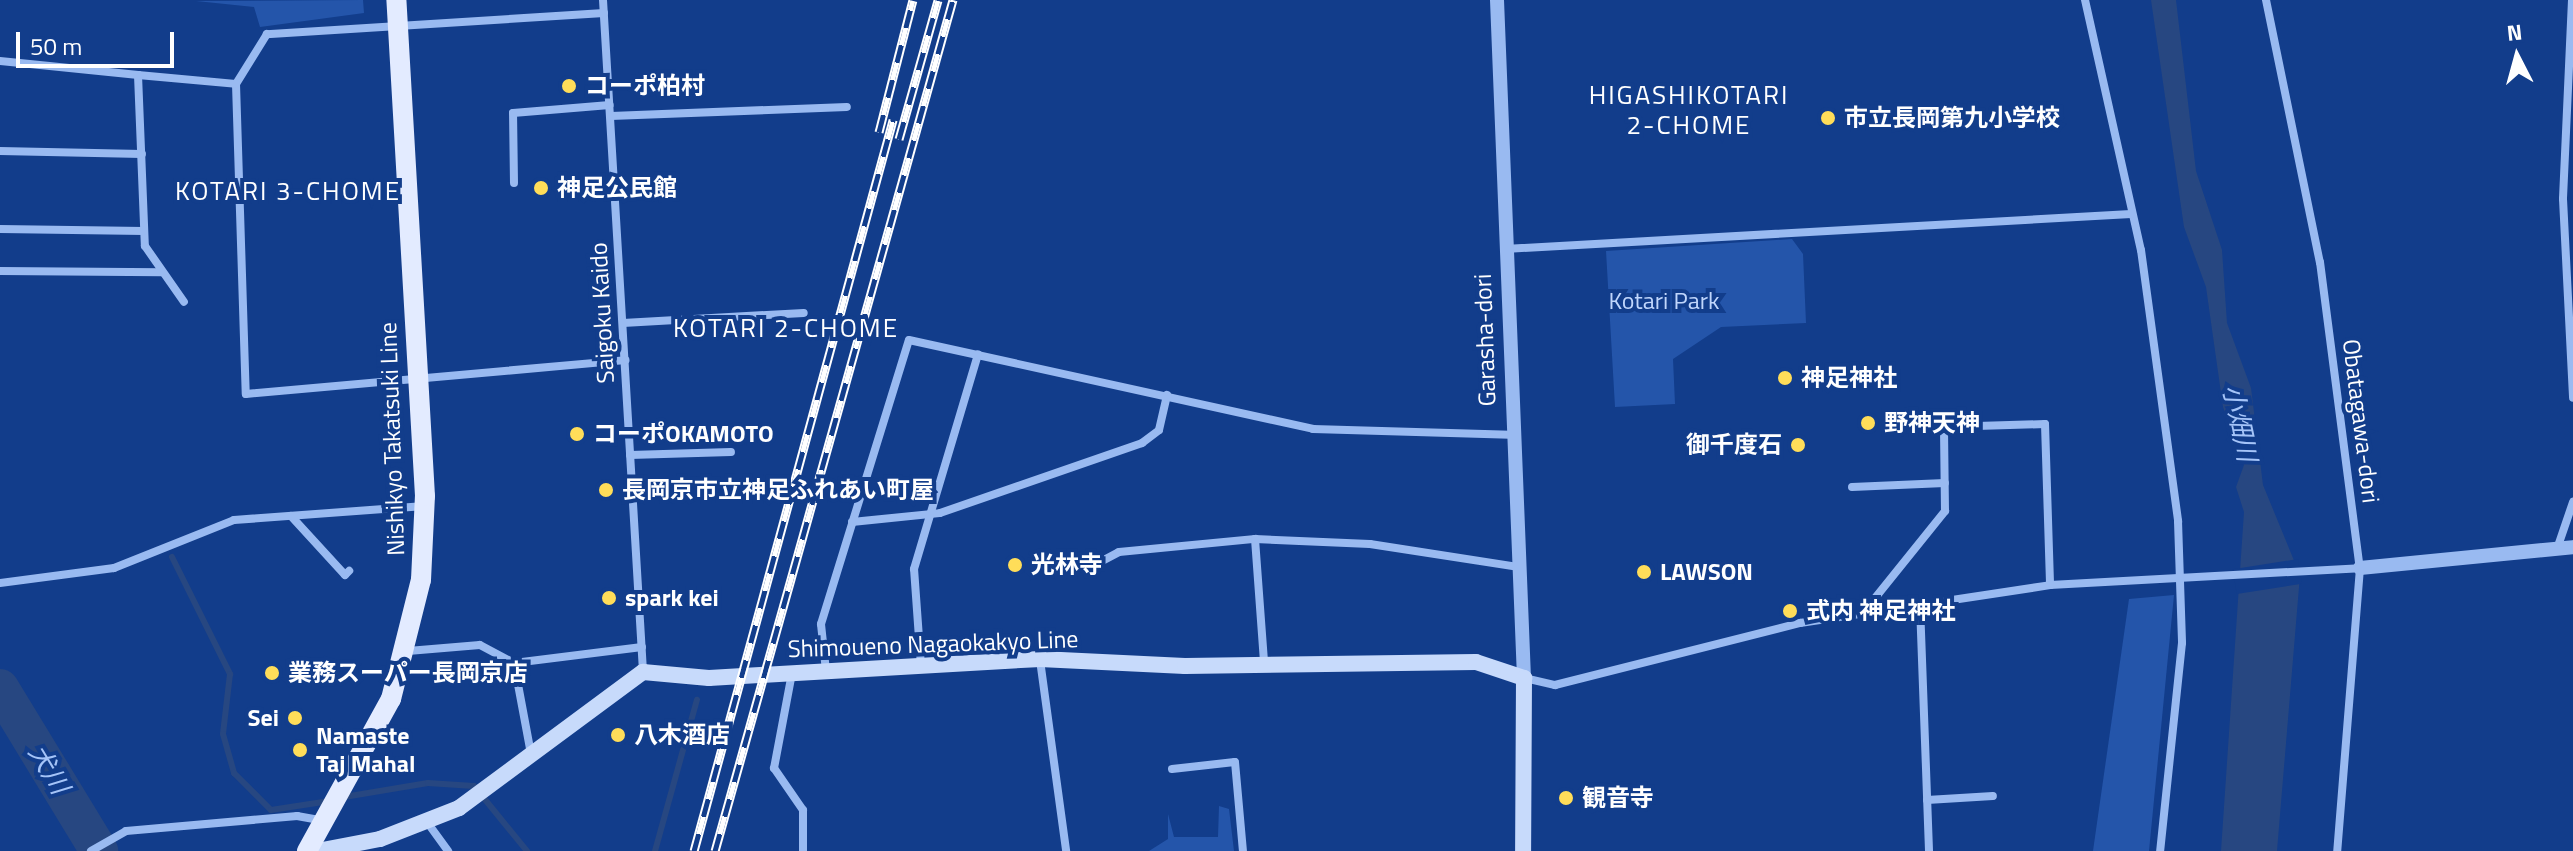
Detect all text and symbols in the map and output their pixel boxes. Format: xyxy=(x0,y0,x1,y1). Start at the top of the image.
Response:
text: N xyxy=(2505,14,2524,50)
scale bar xyxy=(20,16,178,66)
north arrow xyxy=(2477,16,2557,96)
text: 50 m xyxy=(30,28,82,64)
place label: コーポ柏村 xyxy=(585,72,705,100)
marker: コーポ柏村 xyxy=(560,77,578,95)
district label: HIGASHIKOTARI 2-CHOME xyxy=(1589,79,1789,140)
place label: 市立長岡第九小学校 xyxy=(1844,104,2060,132)
marker: 市立長岡第九小学校 xyxy=(1819,109,1837,127)
place label: 神足公民館 xyxy=(557,174,677,202)
district label: KOTARI 3-CHOME xyxy=(175,175,401,207)
marker: 神足公民館 xyxy=(532,179,550,197)
street label: Saigoku Kaido xyxy=(584,242,620,384)
street label: Garasha-dori xyxy=(1468,273,1502,407)
park label: Kotari Park xyxy=(1608,287,1720,315)
district label: KOTARI 2-CHOME xyxy=(673,312,899,344)
street label: Nishikyo Takatsuki Line xyxy=(374,322,410,556)
street label: Obatagawa-dori xyxy=(2337,337,2385,505)
place label: 神足神社 xyxy=(1801,364,1897,392)
marker: 神足神社 xyxy=(1776,369,1794,387)
water label: 小畑川 xyxy=(2217,382,2263,464)
place label: 野神天神 xyxy=(1884,409,1980,437)
marker: 野神天神 xyxy=(1859,414,1877,432)
place label: コーポOKAMOTO xyxy=(593,420,774,448)
marker: コーポOKAMOTO xyxy=(568,425,586,443)
place label: 御千度石 xyxy=(1686,431,1782,459)
marker: 御千度石 xyxy=(1789,436,1807,454)
place label: 長岡京市立神足ふれあい町屋 xyxy=(622,476,934,504)
marker: 長岡京市立神足ふれあい町屋 xyxy=(597,481,615,499)
place label: 光林寺 xyxy=(1031,551,1103,579)
marker: 光林寺 xyxy=(1006,556,1024,574)
place label: LAWSON xyxy=(1660,558,1753,586)
marker: LAWSON xyxy=(1635,563,1653,581)
place label: spark kei xyxy=(625,584,719,612)
marker: spark kei xyxy=(600,589,618,607)
place label: 式内 神足神社 xyxy=(1806,597,1955,625)
marker: 式内 神足神社 xyxy=(1781,602,1799,620)
street label: Shimoueno Nagaokakyo Line xyxy=(787,625,1079,663)
place label: 業務スーパー長岡京店 xyxy=(288,659,528,687)
marker: 業務スーパー長岡京店 xyxy=(263,664,281,682)
place label: Sei xyxy=(248,704,279,732)
marker: Sei xyxy=(286,709,304,727)
place label: 八木酒店 xyxy=(634,721,730,749)
place label: Namaste Taj Mahal xyxy=(316,722,416,778)
marker: 八木酒店 xyxy=(609,726,627,744)
water label: 犬川 xyxy=(22,739,76,799)
marker: Namaste Taj Mahal xyxy=(291,741,309,759)
place label: 観音寺 xyxy=(1582,784,1654,812)
marker: 観音寺 xyxy=(1557,789,1575,807)

